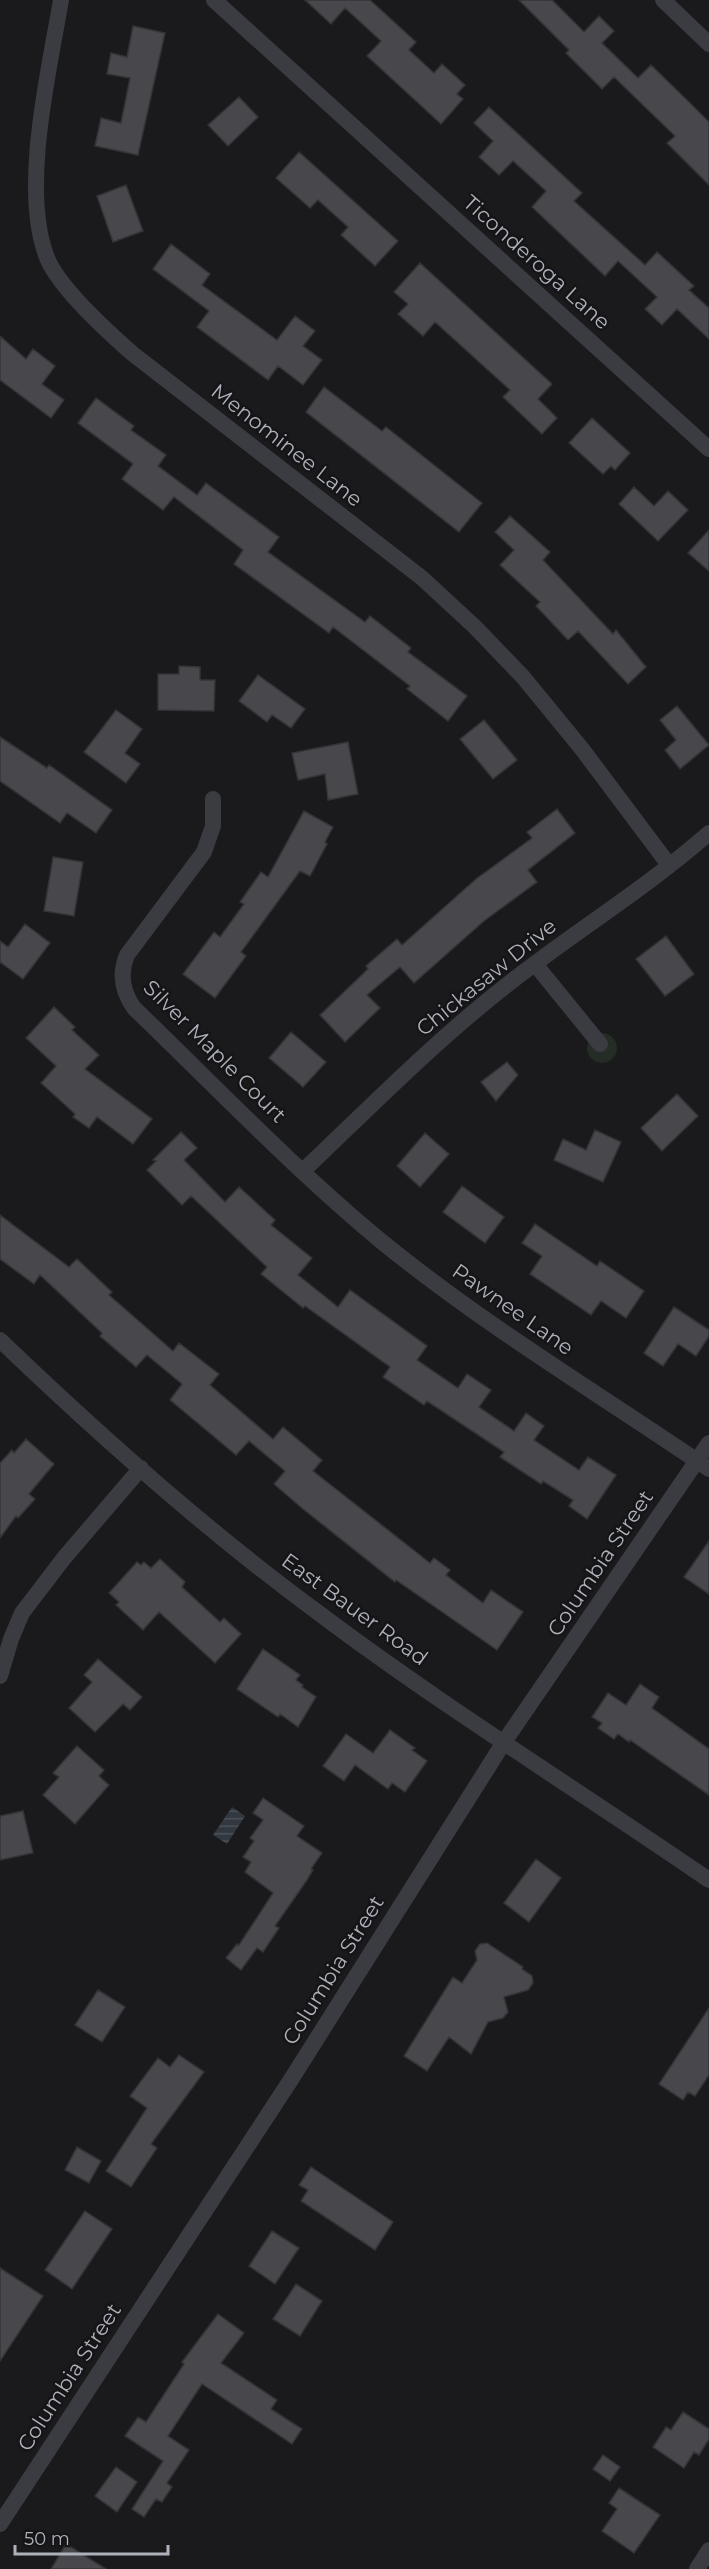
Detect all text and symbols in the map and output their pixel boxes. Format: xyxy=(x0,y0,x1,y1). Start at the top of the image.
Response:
street label: Ticonderoga Lane xyxy=(458,190,616,334)
street label: Menominee Lane xyxy=(207,378,367,512)
street label: Chickasaw Drive xyxy=(411,913,561,1041)
street label: Silver Maple Court xyxy=(139,975,291,1127)
street label: Pawnee Lane xyxy=(448,1258,578,1360)
street label: Columbia Street xyxy=(542,1485,658,1641)
street label: East Bauer Road xyxy=(277,1548,433,1670)
street label: Columbia Street xyxy=(277,1891,389,2049)
street label: Columbia Street xyxy=(12,2299,126,2455)
scale bar xyxy=(15,2518,168,2556)
text: 50 m xyxy=(24,2528,70,2550)

